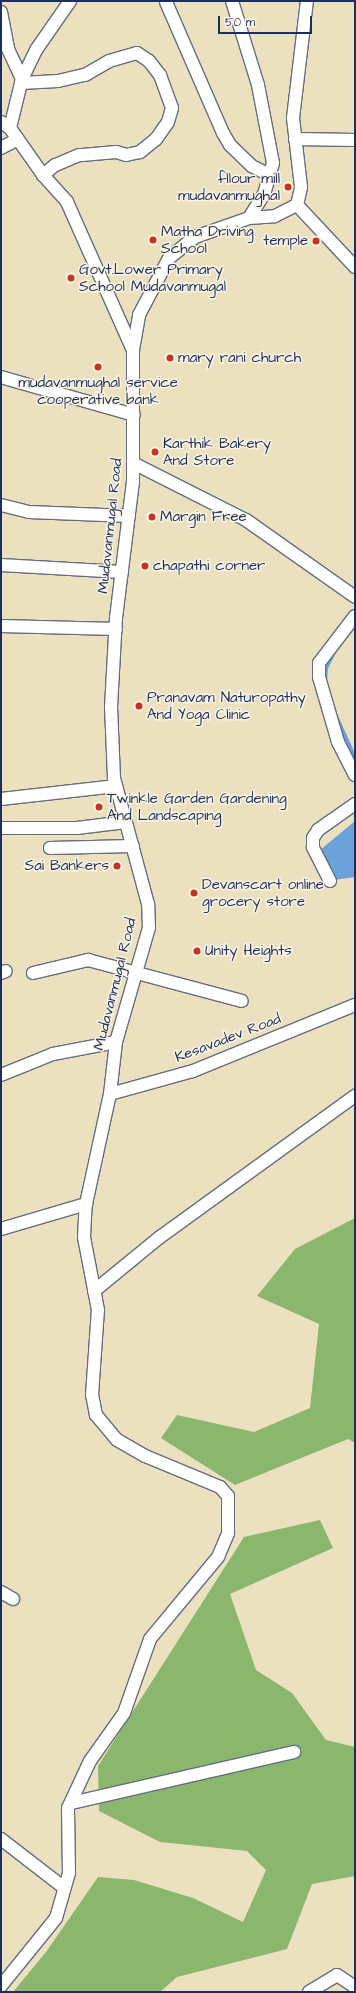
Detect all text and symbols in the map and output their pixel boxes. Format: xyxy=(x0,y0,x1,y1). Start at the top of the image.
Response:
scale bar xyxy=(220,8,314,34)
text: 50 m xyxy=(225,14,255,31)
place label: fllour mill mudavanmughal xyxy=(178,169,280,204)
marker: fllour mill mudavanmughal xyxy=(283,182,293,192)
place label: Matha Driving School xyxy=(161,222,254,257)
place label: temple xyxy=(263,232,308,250)
marker: Matha Driving School xyxy=(148,235,158,245)
marker: temple xyxy=(311,236,321,246)
place label: Govt.Lower Primary School Mudavanmugal xyxy=(79,260,226,295)
marker: Govt.Lower Primary School Mudavanmugal xyxy=(66,273,76,283)
place label: mary rani church xyxy=(178,349,301,367)
marker: mary rani church xyxy=(165,353,175,363)
marker: mudavanmughal service cooperative bank xyxy=(93,362,103,372)
place label: mudavanmughal service cooperative bank xyxy=(18,373,178,408)
place label: Karthik Bakery And Store xyxy=(163,434,271,469)
marker: Karthik Bakery And Store xyxy=(150,447,160,457)
street label: Mudavanmugal Road xyxy=(94,458,126,594)
place label: Margin Free xyxy=(160,508,247,526)
marker: Margin Free xyxy=(147,512,157,522)
place label: chapathi corner xyxy=(153,557,265,575)
marker: chapathi corner xyxy=(140,561,150,571)
place label: Pranavam Naturopathy And Yoga Clinic xyxy=(147,688,306,723)
marker: Pranavam Naturopathy And Yoga Clinic xyxy=(134,701,144,711)
place label: Twinkle Garden Gardening And Landscaping xyxy=(107,789,287,824)
marker: Twinkle Garden Gardening And Landscaping xyxy=(94,802,104,812)
place label: Sai Bankers xyxy=(25,857,109,875)
marker: Sai Bankers xyxy=(112,861,122,871)
place label: Devanscart online grocery store xyxy=(202,875,324,910)
marker: Devanscart online grocery store xyxy=(189,888,199,898)
street label: Mudavanmugal Road xyxy=(90,916,140,1052)
place label: Unity Heights xyxy=(205,942,292,960)
marker: Unity Heights xyxy=(192,946,202,956)
street label: Kesavadev Road xyxy=(173,1010,283,1066)

